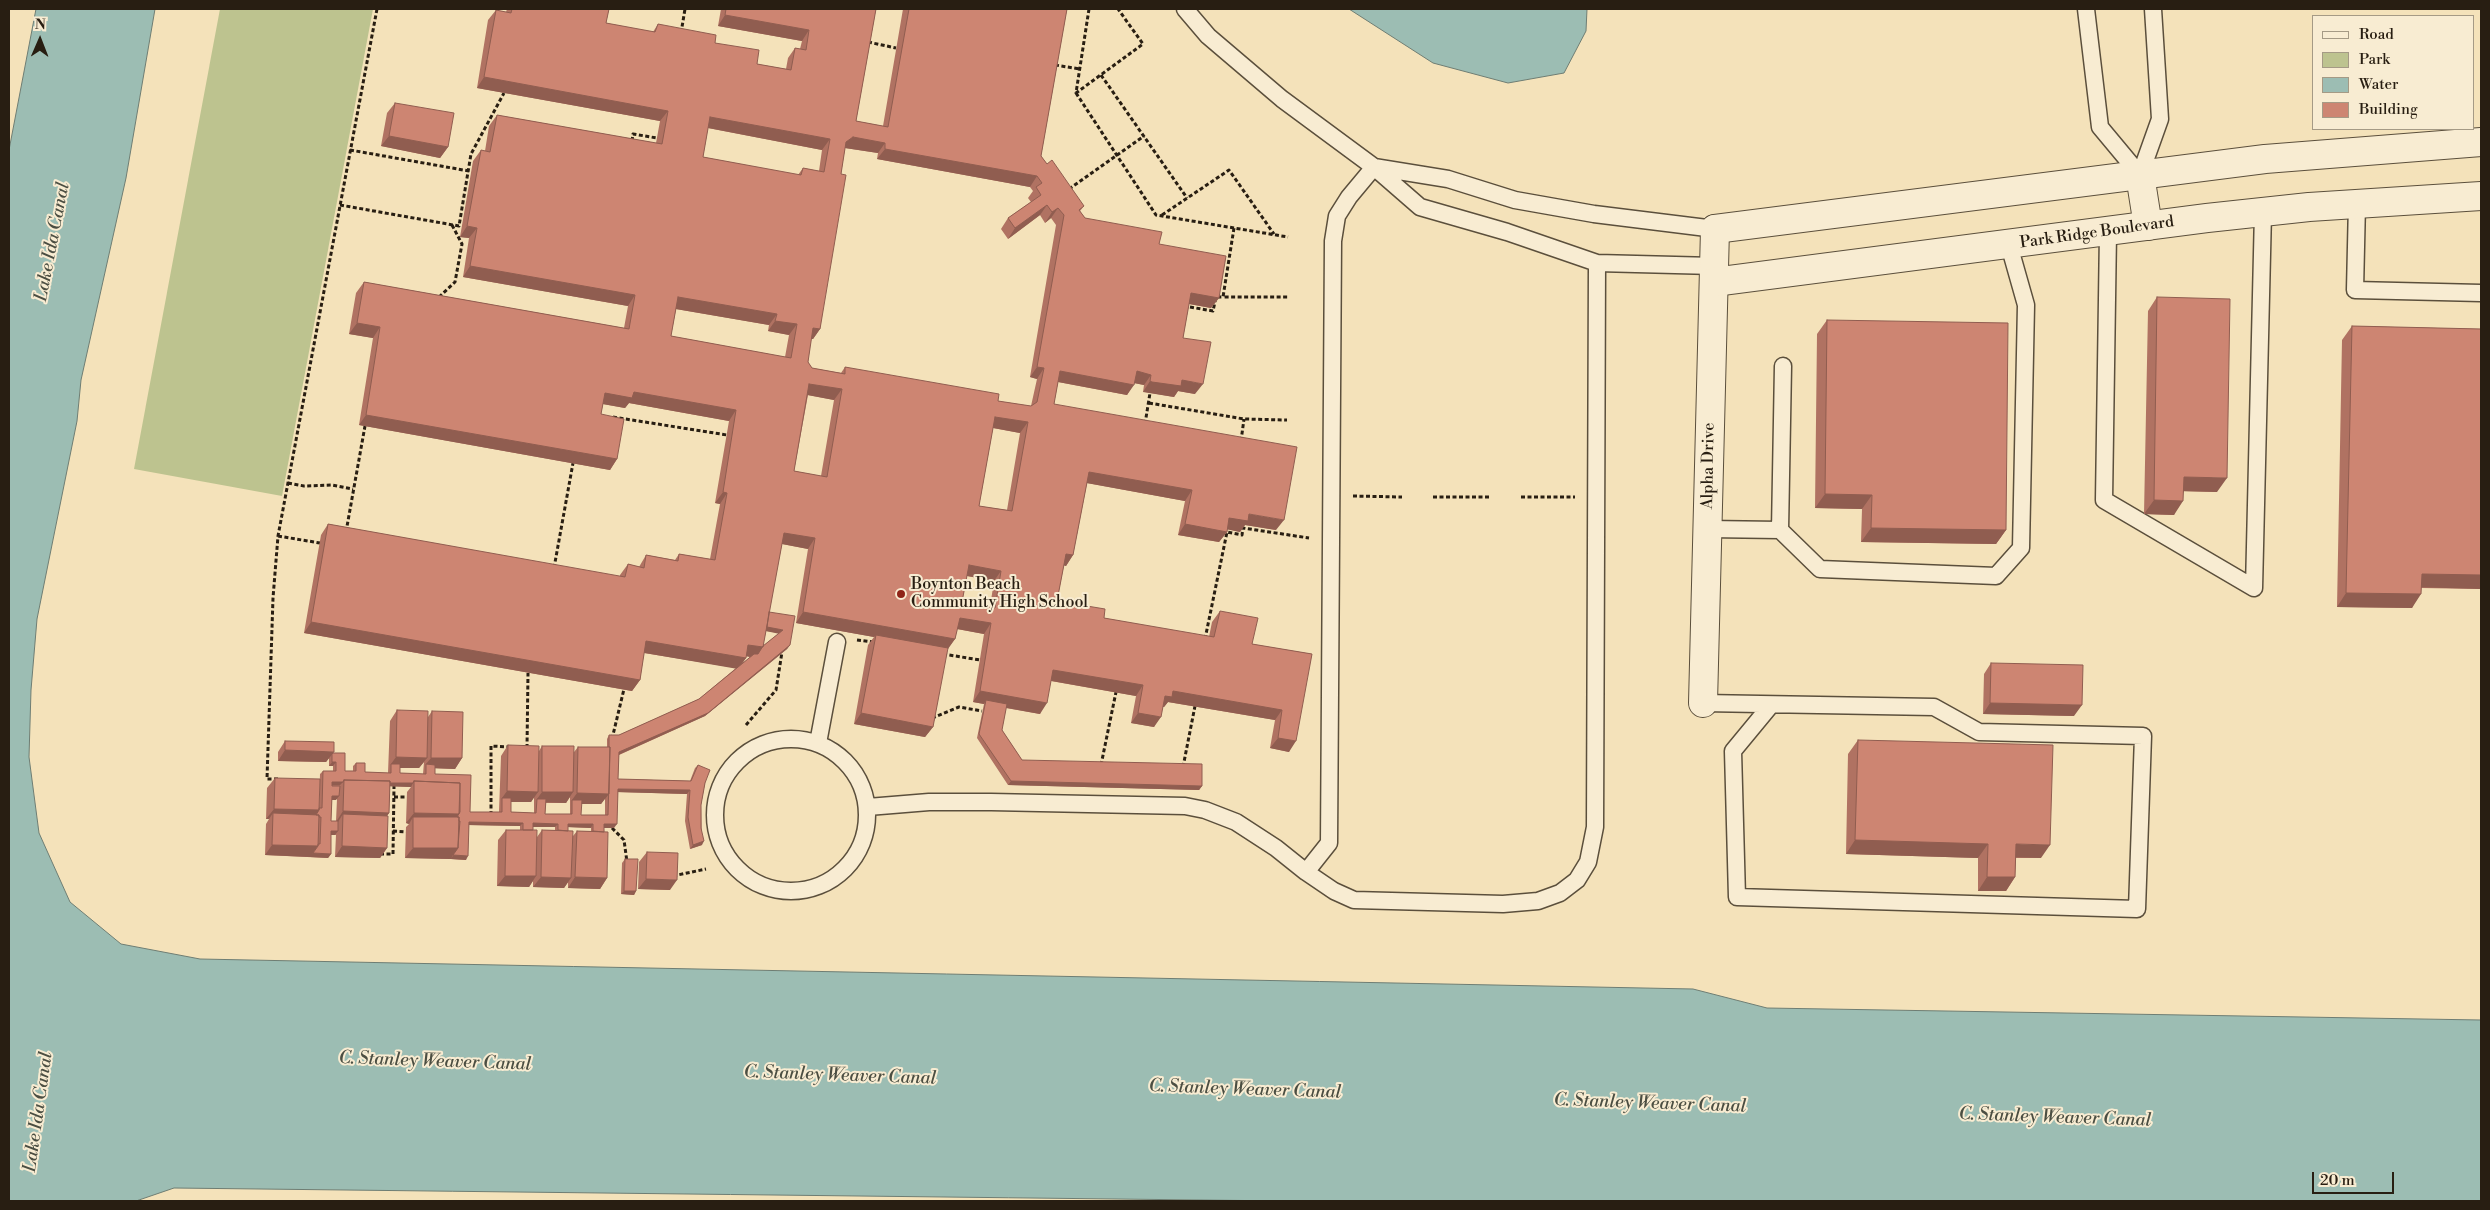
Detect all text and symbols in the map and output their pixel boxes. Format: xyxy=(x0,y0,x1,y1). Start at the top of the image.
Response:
north arrow xyxy=(15,15,65,65)
legend xyxy=(2312,15,2475,130)
text: N xyxy=(35,16,46,34)
text: Road xyxy=(2359,25,2394,44)
text: Park xyxy=(2359,50,2390,69)
text: Water xyxy=(2359,75,2398,94)
text: Building xyxy=(2359,100,2418,119)
water label: Lake Ida Canal xyxy=(31,181,75,303)
street label: Park Ridge Boulevard xyxy=(2019,213,2175,253)
street label: Alpha Drive xyxy=(1699,423,1719,509)
place label: Boynton Beach Community High School xyxy=(911,575,1088,613)
marker: Boynton Beach Community High School xyxy=(895,588,907,600)
water label: C. Stanley Weaver Canal xyxy=(338,1048,532,1076)
water label: Lake Ida Canal xyxy=(20,1051,58,1173)
water label: C. Stanley Weaver Canal xyxy=(743,1062,937,1090)
water label: C. Stanley Weaver Canal xyxy=(1148,1076,1342,1104)
water label: C. Stanley Weaver Canal xyxy=(1553,1090,1747,1118)
water label: C. Stanley Weaver Canal xyxy=(1958,1104,2152,1132)
scale bar xyxy=(2315,1162,2398,1194)
text: 20 m xyxy=(2320,1171,2355,1190)

